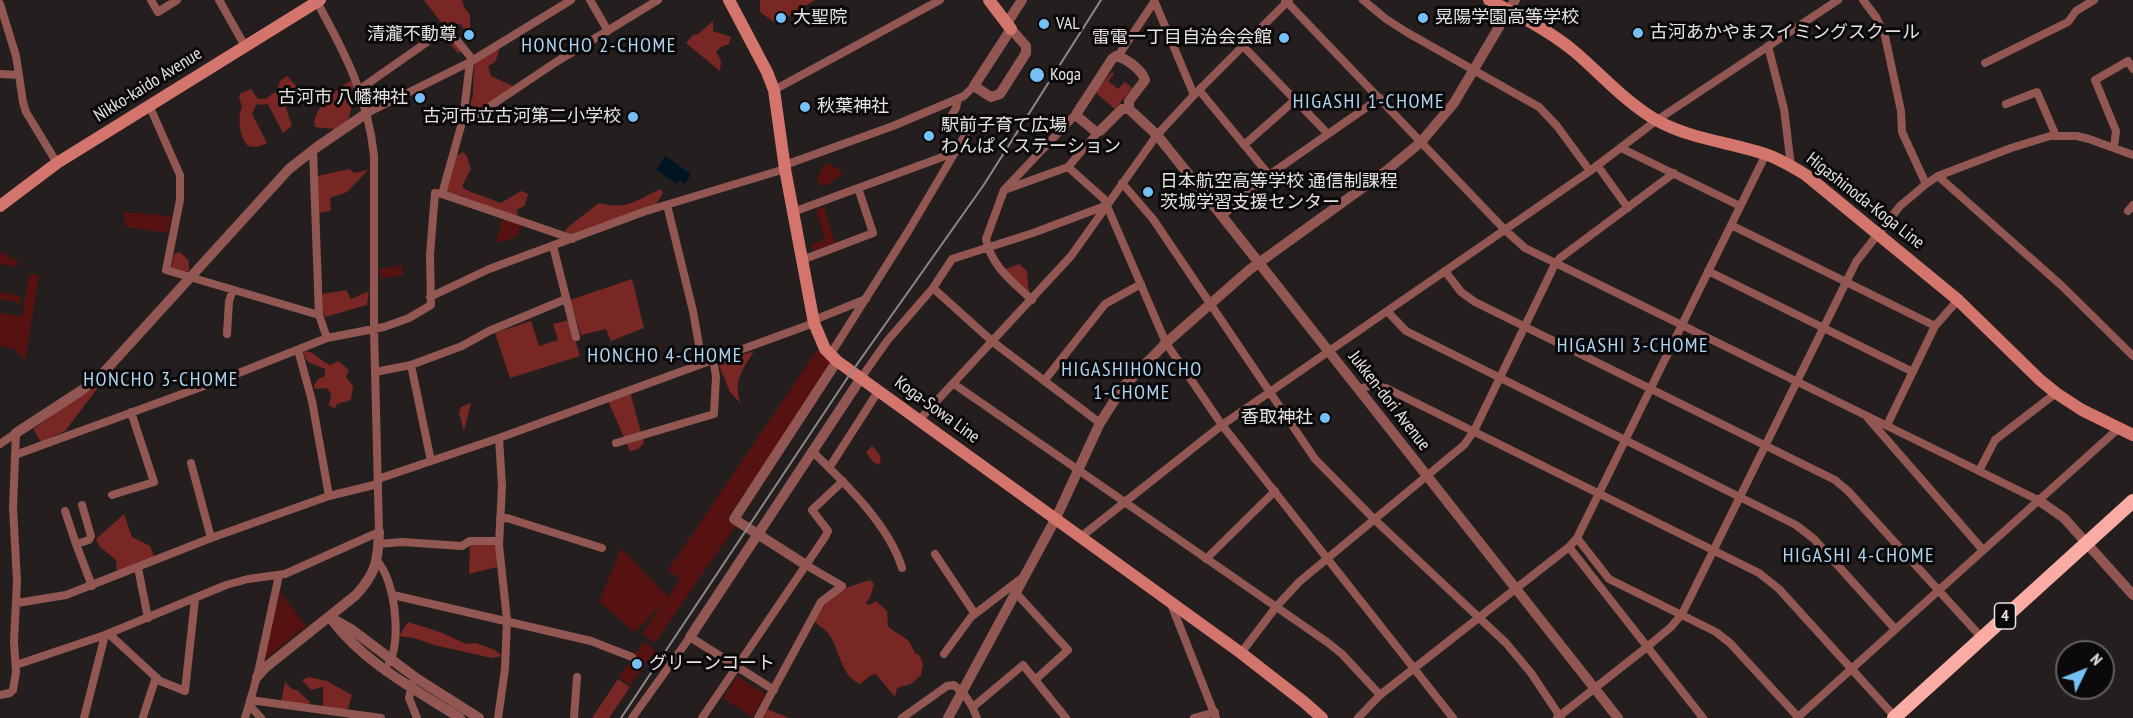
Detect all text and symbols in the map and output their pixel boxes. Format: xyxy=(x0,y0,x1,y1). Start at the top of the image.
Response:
place label: 大聖院 xyxy=(793,7,847,29)
place label: 晃陽学園高等学校 xyxy=(1435,7,1579,29)
marker: 大聖院 xyxy=(774,11,788,25)
marker: 晃陽学園高等学校 xyxy=(1416,11,1430,25)
place label: VAL xyxy=(1056,13,1080,35)
marker: VAL xyxy=(1037,17,1051,31)
place label: 古河あかやまスイミングスクール xyxy=(1650,22,1920,44)
place label: 清瀧不動尊 xyxy=(367,24,457,46)
marker: 古河あかやまスイミングスクール xyxy=(1631,26,1645,40)
place label: 雷電一丁目自治会会館 xyxy=(1092,27,1272,49)
marker: 清瀧不動尊 xyxy=(462,28,476,42)
marker: 雷電一丁目自治会会館 xyxy=(1277,31,1291,45)
district label: HONCHO 2-CHOME xyxy=(521,34,677,58)
street label: Nikko-kaido Avenue xyxy=(90,43,206,127)
place label: Koga xyxy=(1050,64,1081,86)
marker: Koga xyxy=(1028,66,1046,84)
place label: 古河市 八幡神社 xyxy=(278,87,408,109)
district label: HIGASHI 1-CHOME xyxy=(1293,90,1445,114)
marker: 古河市 八幡神社 xyxy=(413,91,427,105)
place label: 秋葉神社 xyxy=(817,96,889,118)
marker: 秋葉神社 xyxy=(798,100,812,114)
place label: 古河市立古河第二小学校 xyxy=(423,106,621,128)
marker: 古河市立古河第二小学校 xyxy=(626,110,640,124)
place label: 駅前子育て広場 わんぱくステーション xyxy=(941,115,1121,158)
marker: 駅前子育て広場 わんぱくステーション xyxy=(922,129,936,143)
street label: Higashinoda-Koga Line xyxy=(1802,148,1928,254)
place label: 日本航空高等学校 通信制課程 茨城学習支援センター xyxy=(1160,171,1398,213)
marker: 日本航空高等学校 通信制課程 茨城学習支援センター xyxy=(1141,185,1155,199)
district label: HIGASHI 3-CHOME xyxy=(1557,334,1709,358)
district label: HONCHO 4-CHOME xyxy=(587,344,743,368)
street label: Jukken-dori Avenue xyxy=(1343,347,1435,455)
district label: HIGASHIHONCHO 1-CHOME xyxy=(1061,358,1203,405)
district label: HONCHO 3-CHOME xyxy=(83,368,239,392)
street label: Koga-Sowa Line xyxy=(890,372,984,448)
place label: 香取神社 xyxy=(1241,407,1313,429)
marker: 香取神社 xyxy=(1318,411,1332,425)
district label: HIGASHI 4-CHOME xyxy=(1783,544,1935,568)
road number: 4 xyxy=(1994,603,2016,629)
north arrow xyxy=(2055,640,2115,700)
text: N xyxy=(2086,649,2107,669)
place label: グリーンコート xyxy=(649,653,775,675)
marker: グリーンコート xyxy=(630,657,644,671)

